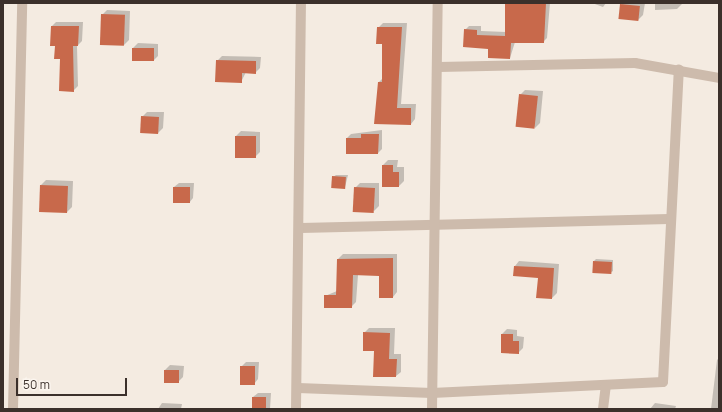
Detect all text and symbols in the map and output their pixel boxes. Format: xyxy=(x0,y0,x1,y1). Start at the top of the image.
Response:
scale bar xyxy=(18,370,129,396)
text: 50 m xyxy=(23,376,50,393)

